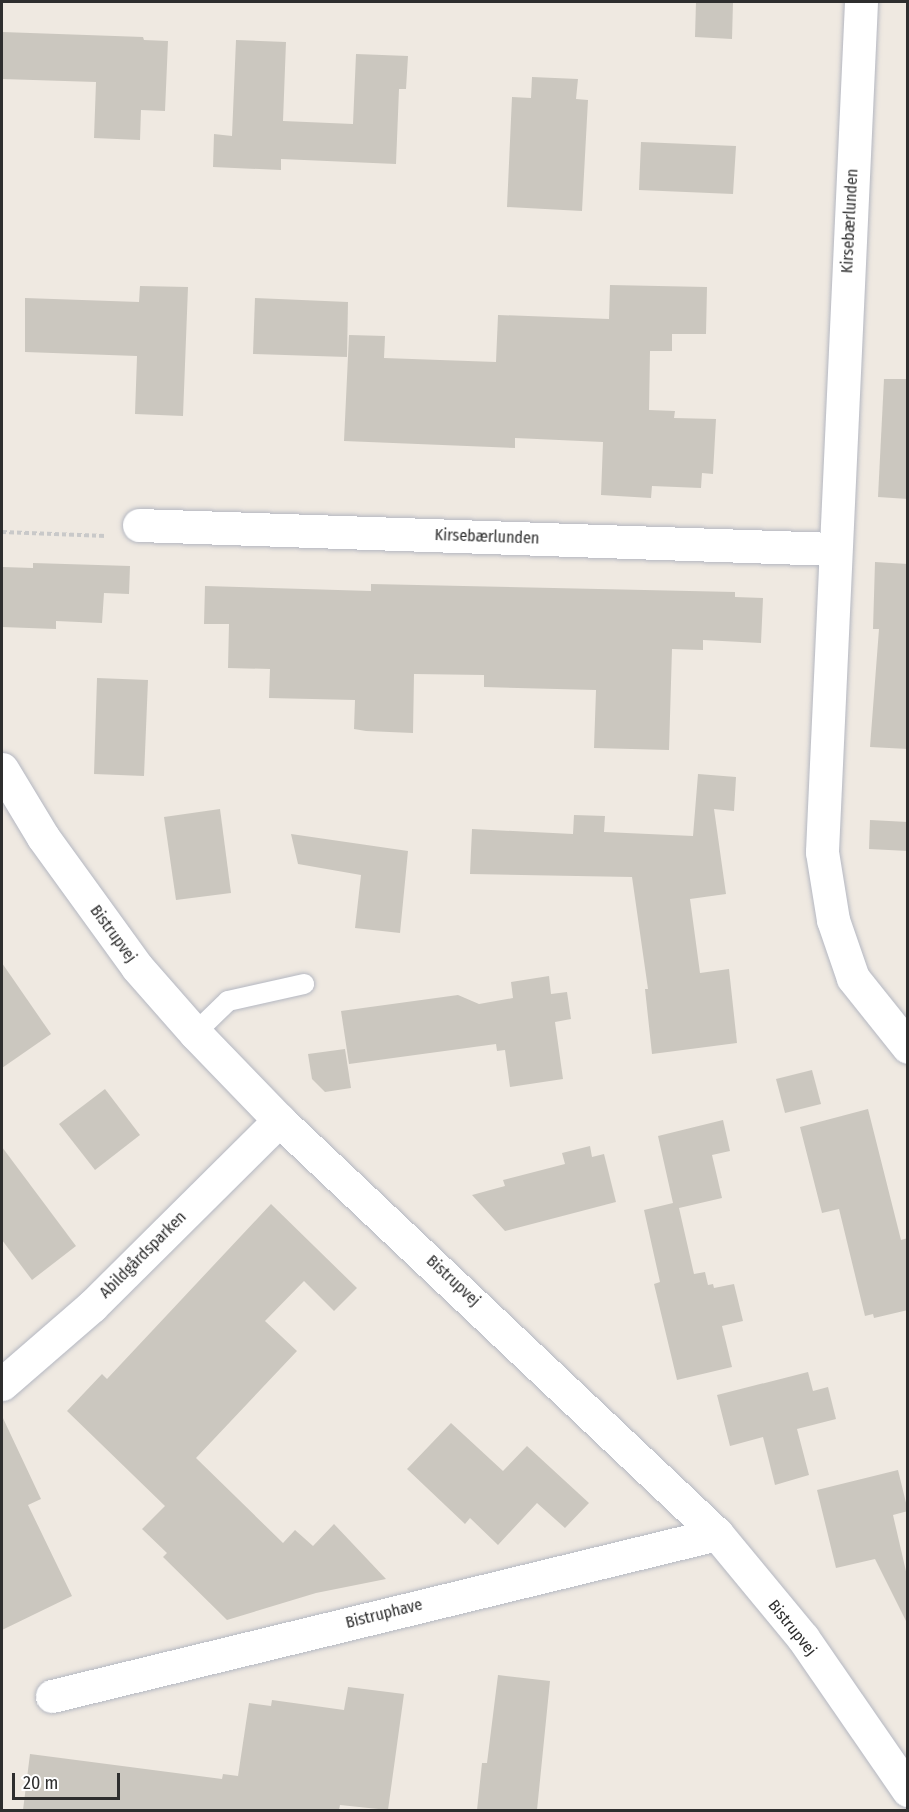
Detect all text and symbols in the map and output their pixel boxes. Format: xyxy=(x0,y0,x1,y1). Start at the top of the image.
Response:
street label: Kirsebærlunden xyxy=(838,168,862,274)
street label: Kirsebærlunden xyxy=(434,526,540,548)
street label: Bistrupvej xyxy=(86,902,140,966)
street label: Abildgårdsparken xyxy=(96,1208,190,1302)
street label: Bistrupvej xyxy=(422,1251,484,1311)
street label: Bistruphave xyxy=(344,1595,424,1633)
street label: Bistrupvej xyxy=(764,1596,820,1660)
scale bar xyxy=(15,1761,123,1799)
text: 20 m xyxy=(23,1772,58,1794)

